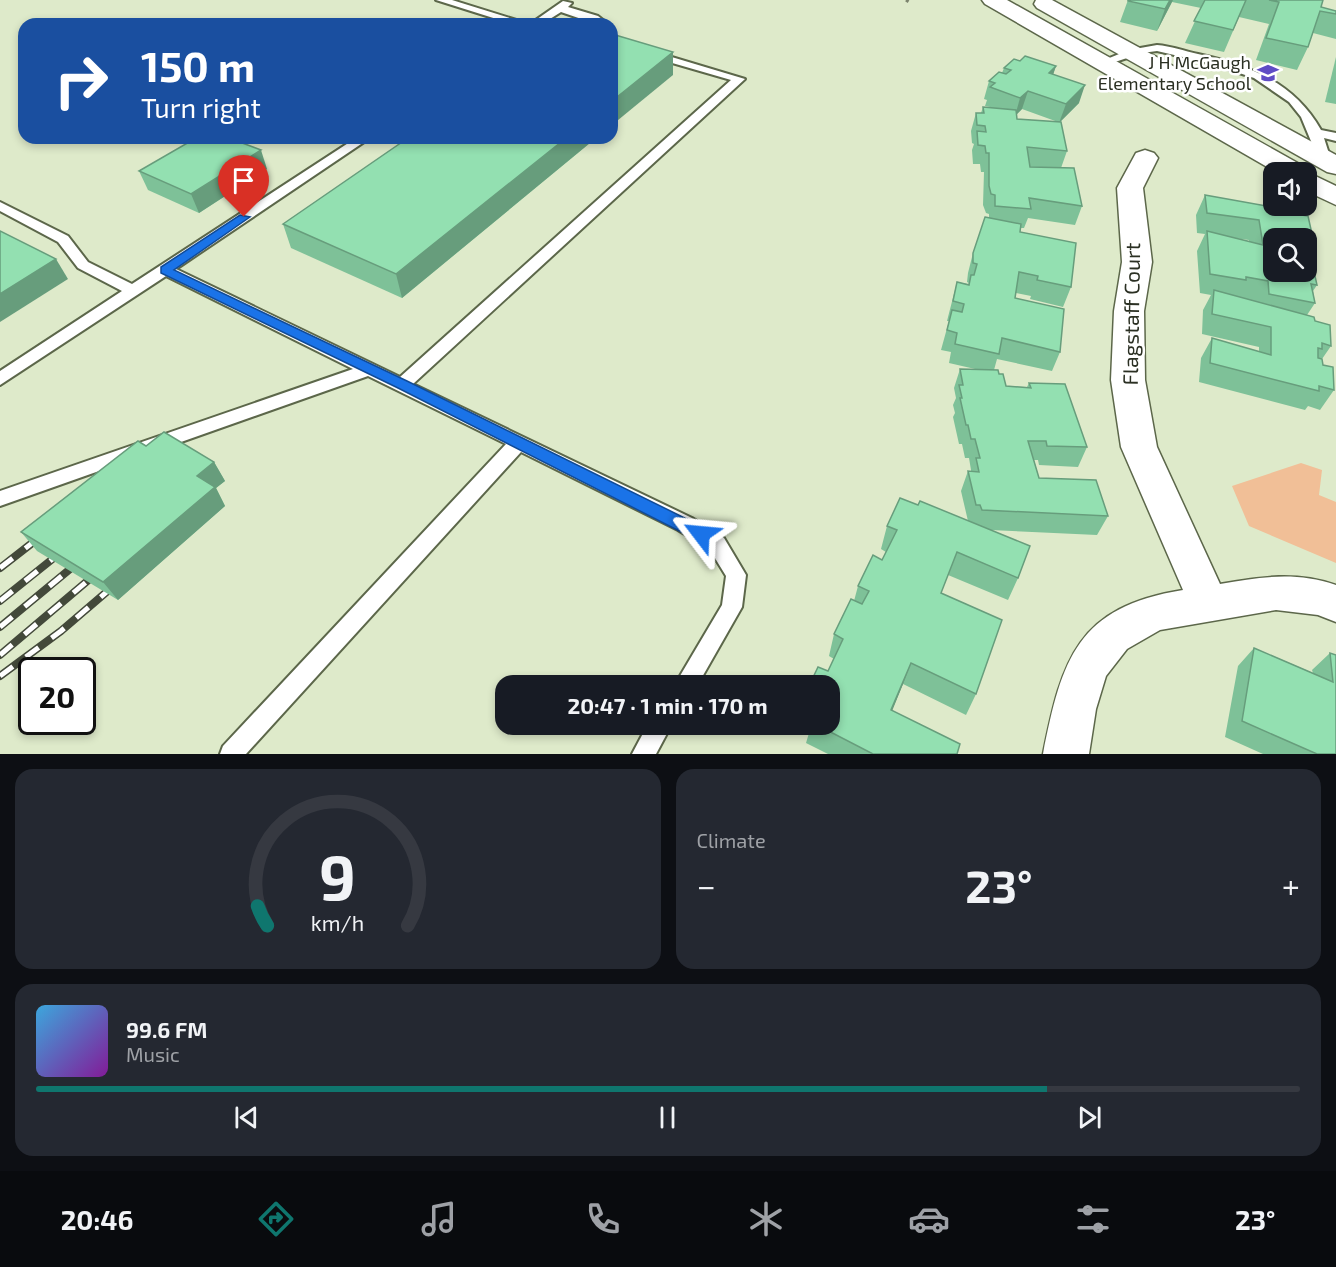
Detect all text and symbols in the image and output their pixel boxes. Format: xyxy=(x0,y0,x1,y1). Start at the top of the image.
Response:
text: 150 m xyxy=(141,40,255,90)
icon: right xyxy=(42,42,120,120)
place label: J H McGaugh Elementary School xyxy=(1098,51,1252,94)
school or university icon: J H McGaugh Elementary School xyxy=(1256,61,1280,85)
text: Turn right xyxy=(141,91,261,123)
pin xyxy=(218,155,269,217)
map controls xyxy=(1263,162,1317,282)
button: sound xyxy=(1263,162,1317,216)
icon: arrive xyxy=(227,164,260,197)
button: search xyxy=(1263,228,1317,282)
street label: Flagstaff Court xyxy=(1117,242,1144,386)
position arrow xyxy=(669,502,733,566)
speed limit sign: 20 xyxy=(18,657,96,735)
text: 20:47 · 1 min · 170 m xyxy=(567,692,768,718)
text: Climate xyxy=(697,828,766,852)
text: 9 xyxy=(319,838,356,913)
text: 23° xyxy=(965,858,1032,912)
text: − xyxy=(697,865,716,905)
text: + xyxy=(1282,865,1300,905)
text: km/h xyxy=(311,910,364,935)
text: 99.6 FM xyxy=(126,1016,207,1042)
text: Music xyxy=(126,1042,180,1066)
icon: previous xyxy=(230,1101,263,1134)
icon: pause xyxy=(651,1101,684,1134)
icon: next xyxy=(1073,1101,1106,1134)
icon: directions xyxy=(255,1198,297,1240)
icon: music xyxy=(418,1198,460,1240)
icon: phone xyxy=(582,1198,624,1240)
icon: climate xyxy=(745,1198,787,1240)
icon: car xyxy=(908,1198,950,1240)
icon: filters xyxy=(1072,1198,1114,1240)
text: 20:46 xyxy=(61,1203,133,1235)
text: 23° xyxy=(1235,1203,1275,1235)

